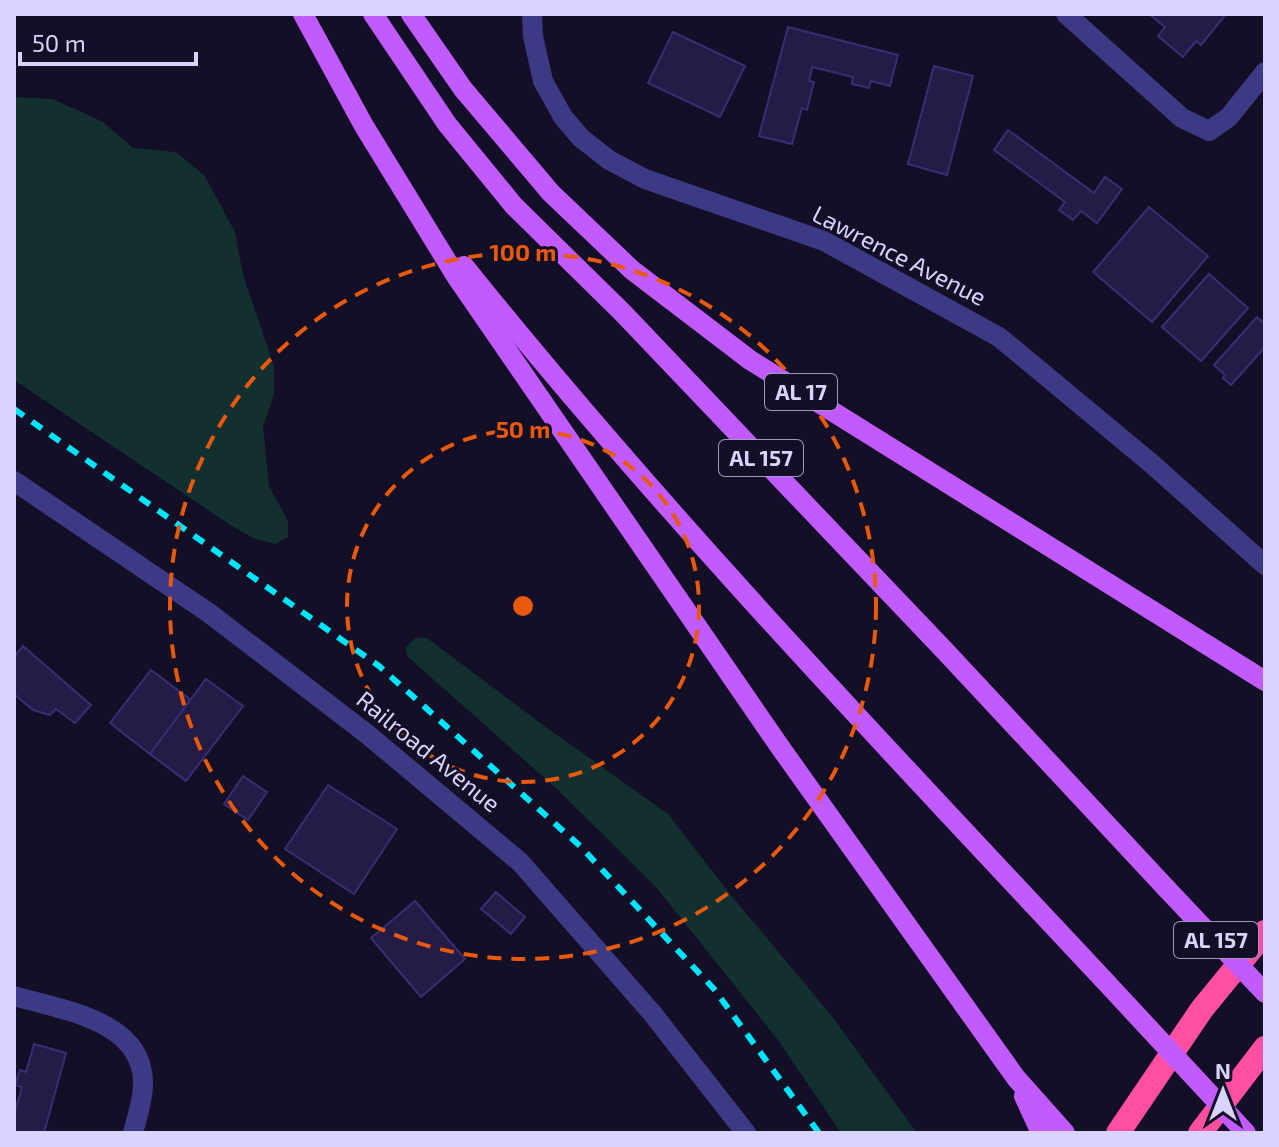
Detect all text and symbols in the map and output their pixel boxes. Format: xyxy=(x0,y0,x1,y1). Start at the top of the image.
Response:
scale bar xyxy=(20,16,196,66)
text: 50 m xyxy=(32,28,86,57)
street label: Lawrence Avenue xyxy=(808,198,991,311)
text: 100 m xyxy=(490,237,556,266)
road number: AL 17 xyxy=(765,374,837,410)
text: 50 m xyxy=(496,414,550,443)
road number: AL 157 xyxy=(719,440,803,476)
centre of rings xyxy=(509,592,537,620)
street label: Railroad Avenue xyxy=(351,684,507,818)
road number: AL 157 xyxy=(1174,922,1258,958)
north arrow xyxy=(1183,1051,1263,1131)
text: N xyxy=(1215,1057,1231,1083)

